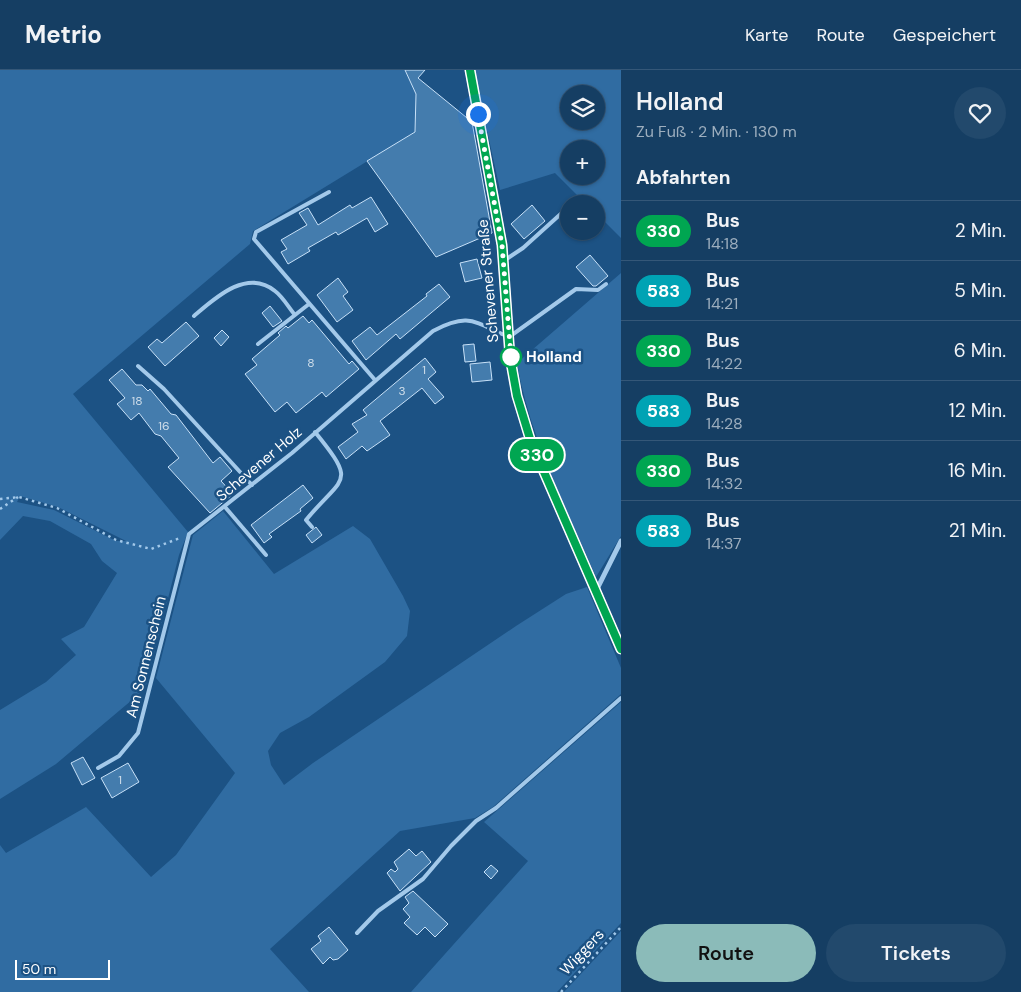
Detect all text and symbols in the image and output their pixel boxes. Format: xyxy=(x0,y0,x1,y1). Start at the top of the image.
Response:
text: Metrio xyxy=(25,19,102,50)
text: Karte xyxy=(745,23,789,47)
text: Route xyxy=(817,23,865,47)
text: Gespeichert xyxy=(893,23,996,47)
map controls xyxy=(560,85,605,240)
button: layers xyxy=(560,85,605,130)
text: Holland xyxy=(636,86,723,117)
button: heart xyxy=(954,87,1006,139)
your location xyxy=(466,102,491,127)
text: Zu Fuß · 2 Min. · 130 m xyxy=(636,121,797,142)
button: + xyxy=(560,140,605,185)
text: Abfahrten xyxy=(636,165,730,190)
button: − xyxy=(560,195,605,240)
text: Bus xyxy=(706,208,740,233)
text: 2 Min. xyxy=(955,218,1006,243)
street label: Schevener Straße xyxy=(473,219,503,343)
text: 330 xyxy=(646,219,681,243)
text: 14:18 xyxy=(706,233,739,254)
text: Bus xyxy=(706,268,740,293)
text: 5 Min. xyxy=(954,278,1006,303)
text: 583 xyxy=(647,279,680,303)
text: 14:21 xyxy=(706,293,738,314)
text: Bus xyxy=(706,328,740,353)
text: 6 Min. xyxy=(954,338,1006,363)
text: 330 xyxy=(646,339,681,363)
marker: Holland xyxy=(500,346,522,368)
place label: Holland xyxy=(526,347,582,367)
text: 14:22 xyxy=(706,353,742,374)
house number: 8 xyxy=(307,355,315,371)
house number: 1 xyxy=(422,362,426,378)
house number: 3 xyxy=(398,383,406,399)
text: Bus xyxy=(706,388,740,413)
house number: 18 xyxy=(131,393,143,409)
text: 12 Min. xyxy=(949,398,1006,423)
text: 583 xyxy=(647,399,680,423)
text: 14:28 xyxy=(706,413,743,434)
house number: 16 xyxy=(158,418,170,434)
street label: Schevener Holz xyxy=(212,422,306,506)
line badge: 330 xyxy=(508,439,566,471)
text: 330 xyxy=(520,443,554,467)
text: Bus xyxy=(706,448,740,473)
text: 16 Min. xyxy=(948,458,1006,483)
text: 330 xyxy=(646,459,681,483)
text: 14:32 xyxy=(706,473,743,494)
text: Bus xyxy=(706,508,740,533)
text: 21 Min. xyxy=(949,518,1006,543)
text: 583 xyxy=(647,519,680,543)
text: 14:37 xyxy=(706,533,742,554)
street label: Am Sonnenschein xyxy=(121,594,171,720)
house number: 1 xyxy=(118,772,122,788)
button: Route xyxy=(636,924,816,982)
button: Tickets xyxy=(826,924,1006,982)
street label: Wiggers xyxy=(556,925,608,979)
scale bar xyxy=(15,957,110,980)
text: 50 m xyxy=(22,960,56,978)

